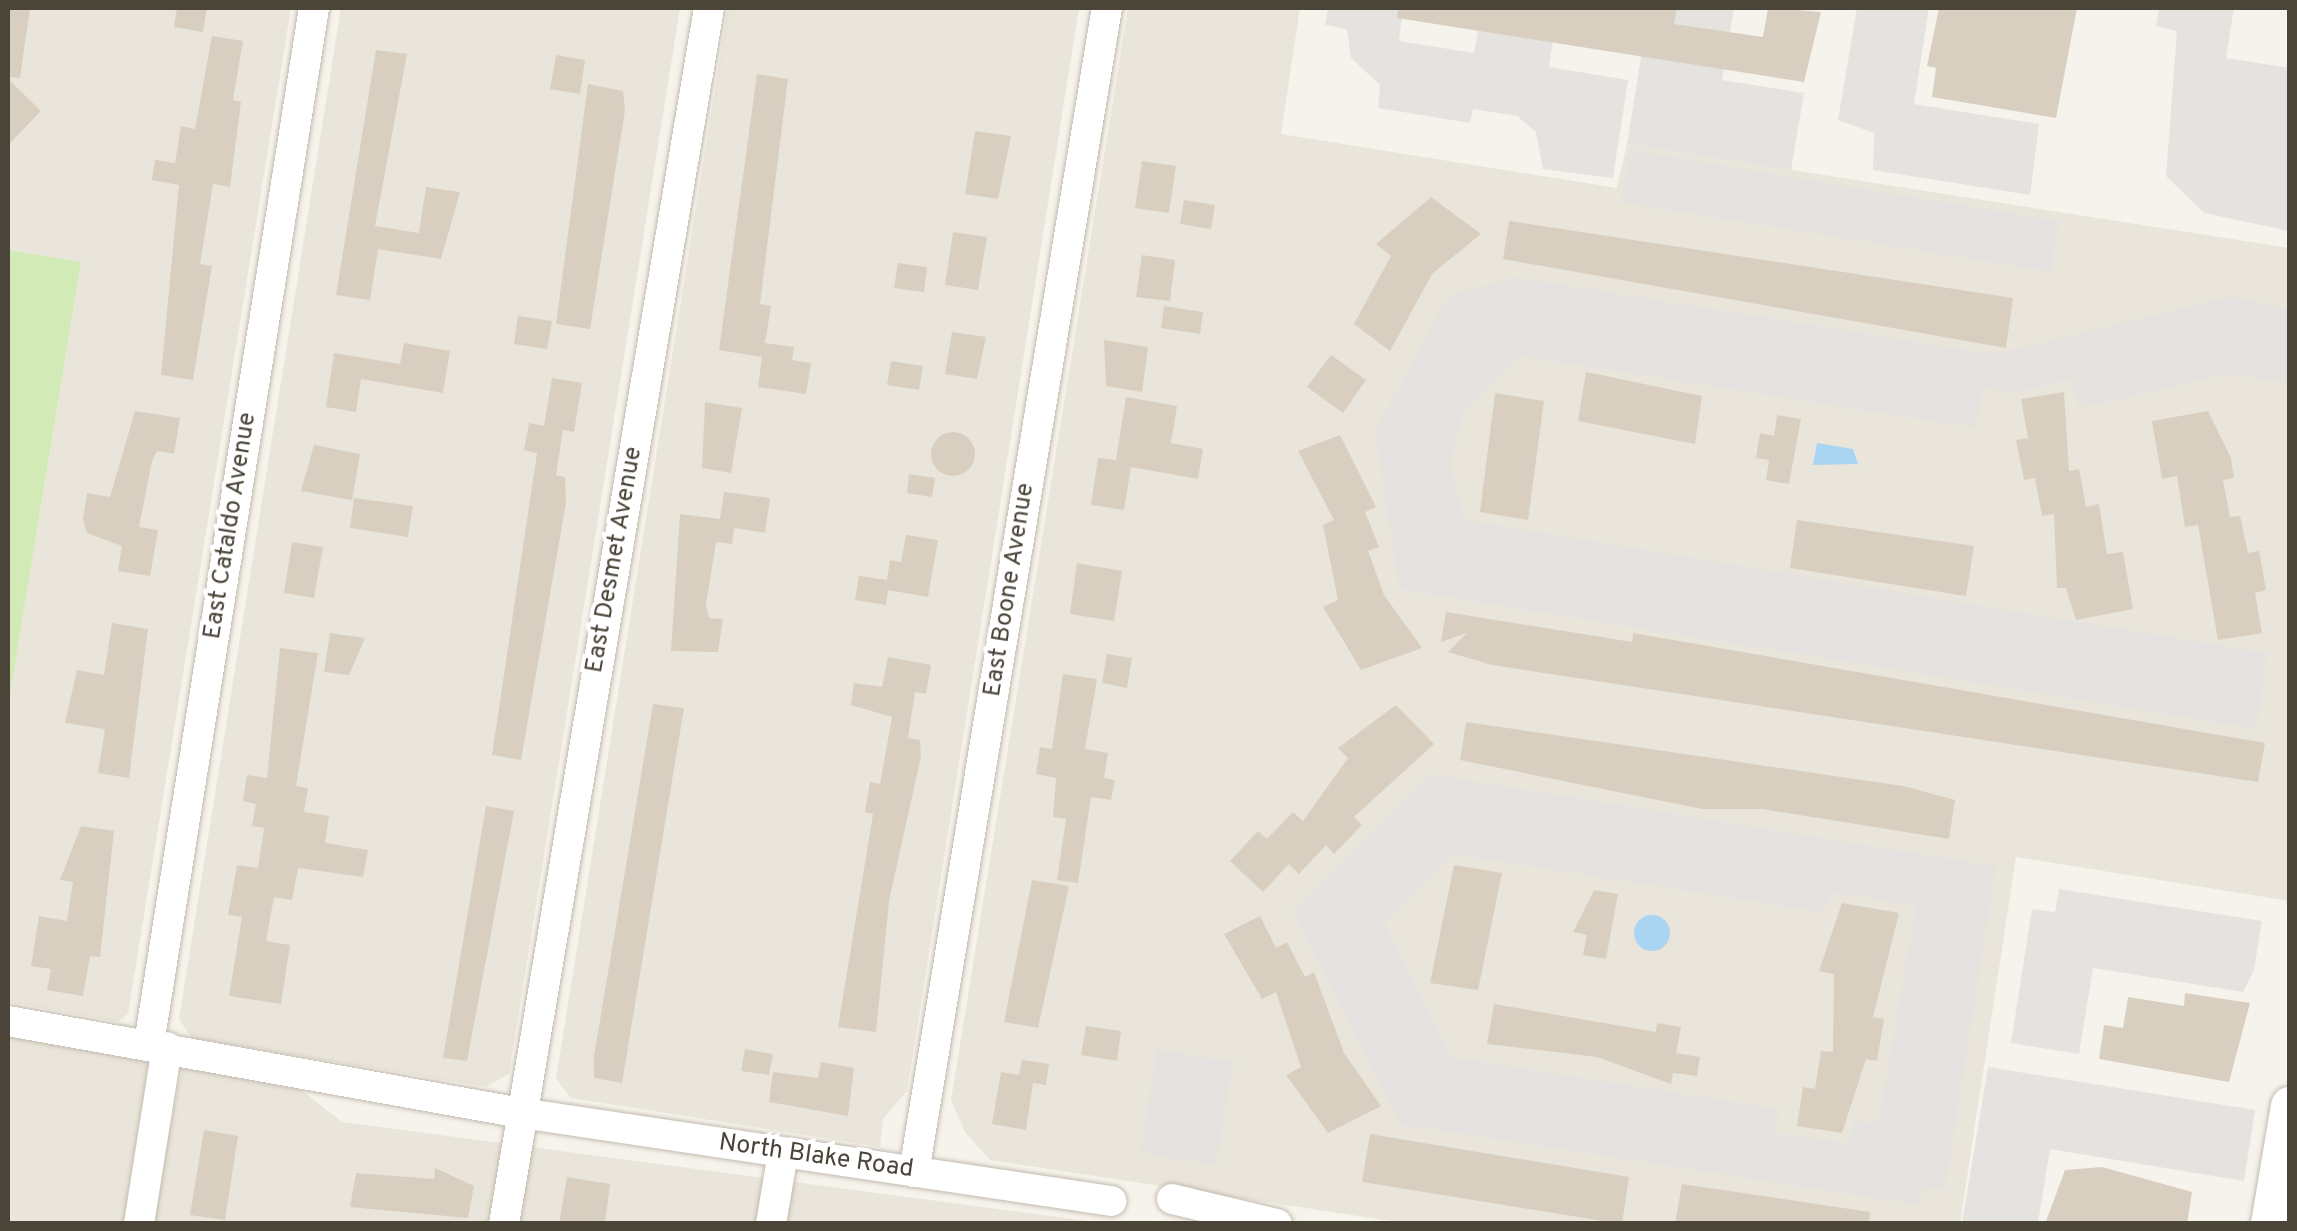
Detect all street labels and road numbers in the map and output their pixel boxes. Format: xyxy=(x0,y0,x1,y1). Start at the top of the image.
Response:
street label: East Cataldo Avenue xyxy=(198,410,264,642)
street label: East Desmet Avenue xyxy=(580,444,650,676)
street label: East Boone Avenue xyxy=(978,481,1042,699)
street label: North Blake Road xyxy=(717,1128,915,1186)

